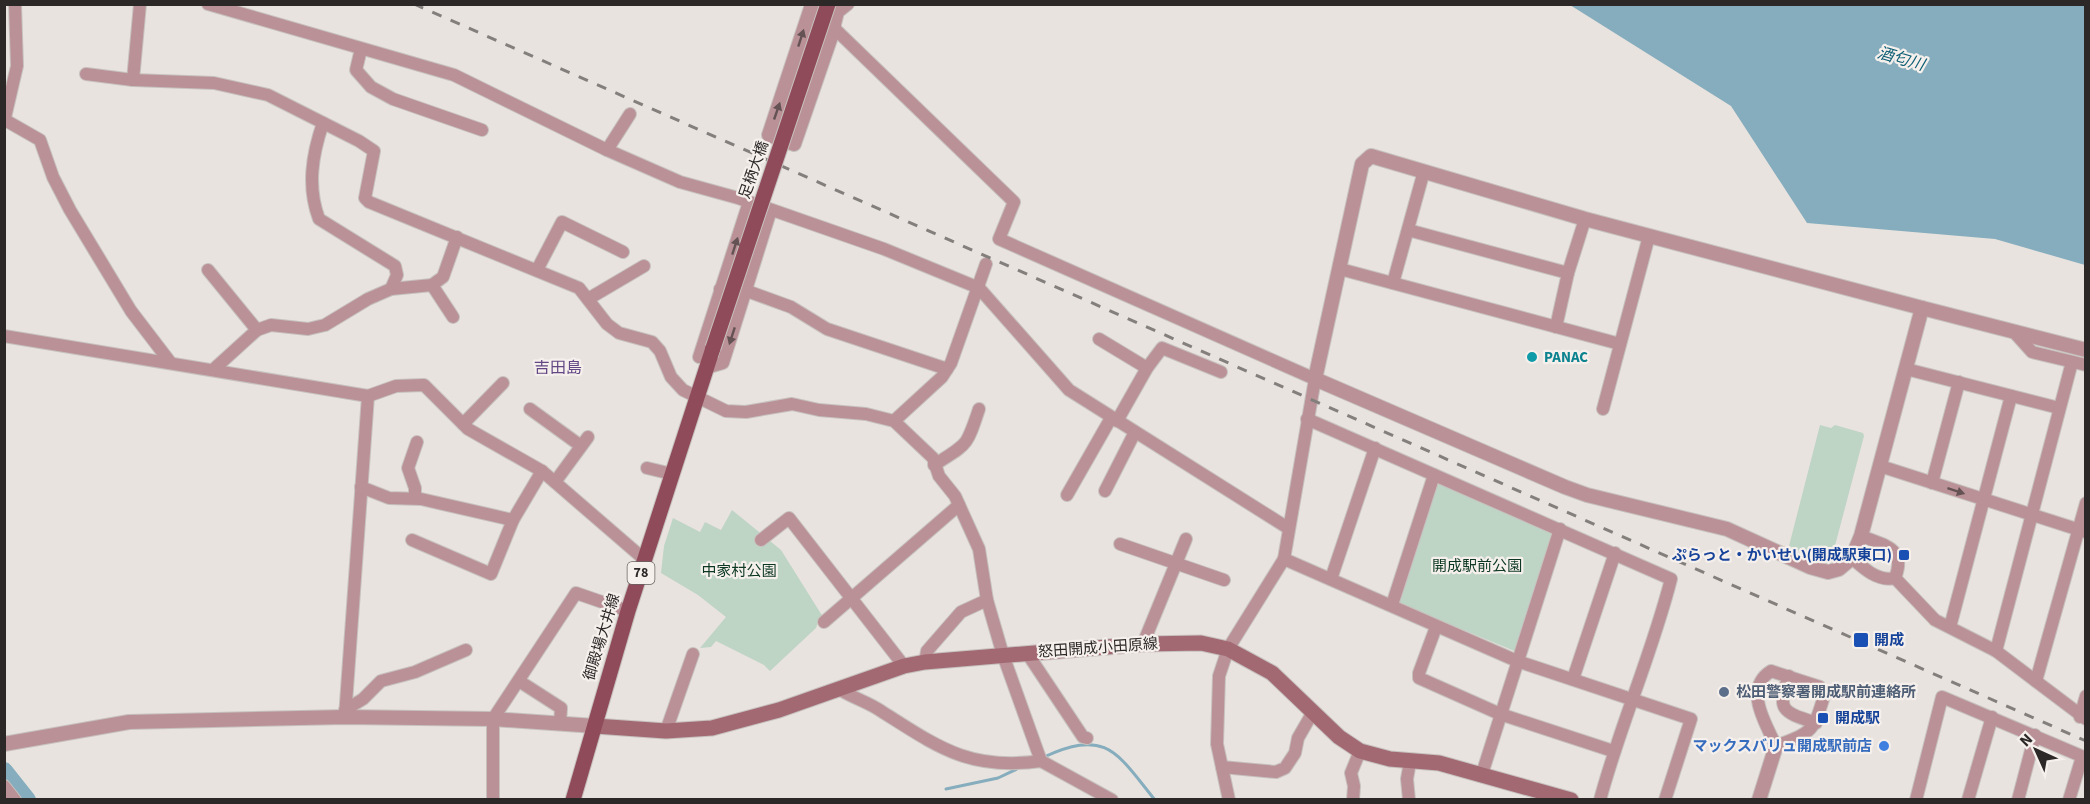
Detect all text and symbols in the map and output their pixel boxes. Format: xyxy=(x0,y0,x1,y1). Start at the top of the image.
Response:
one-way arrow xyxy=(797,29,806,47)
water label: 酒匂川 xyxy=(1875,42,1929,77)
one-way arrow xyxy=(773,102,782,120)
street label: 足柄大橋 xyxy=(734,138,774,202)
one-way arrow xyxy=(730,237,740,255)
one-way arrow xyxy=(727,327,736,345)
place label: PANAC xyxy=(1544,347,1588,368)
marker: PANAC xyxy=(1525,350,1539,364)
district label: 吉田島 xyxy=(534,357,582,379)
one-way arrow xyxy=(1947,487,1965,496)
place label: ぷらっと・かいせい(開成駅東口) xyxy=(1672,545,1892,566)
marker: ぷらっと・かいせい(開成駅東口) xyxy=(1897,548,1911,562)
park label: 開成駅前公園 xyxy=(1432,556,1522,577)
park label: 中家村公園 xyxy=(701,561,777,582)
road number: 78 xyxy=(628,562,654,584)
street label: 御殿場大井線 xyxy=(579,591,625,683)
place label: 開成 xyxy=(1874,630,1904,651)
marker: 開成 xyxy=(1852,631,1870,649)
street label: 怒田開成小田原線 xyxy=(1037,633,1159,663)
place label: 松田警察署開成駅前連絡所 xyxy=(1736,682,1916,703)
marker: 松田警察署開成駅前連絡所 xyxy=(1717,685,1731,699)
place label: 開成駅 xyxy=(1835,708,1880,729)
marker: 開成駅 xyxy=(1816,711,1830,725)
north arrow xyxy=(2006,720,2066,780)
text: N xyxy=(2015,729,2038,752)
place label: マックスバリュ開成駅前店 xyxy=(1692,736,1872,757)
marker: マックスバリュ開成駅前店 xyxy=(1877,739,1891,753)

